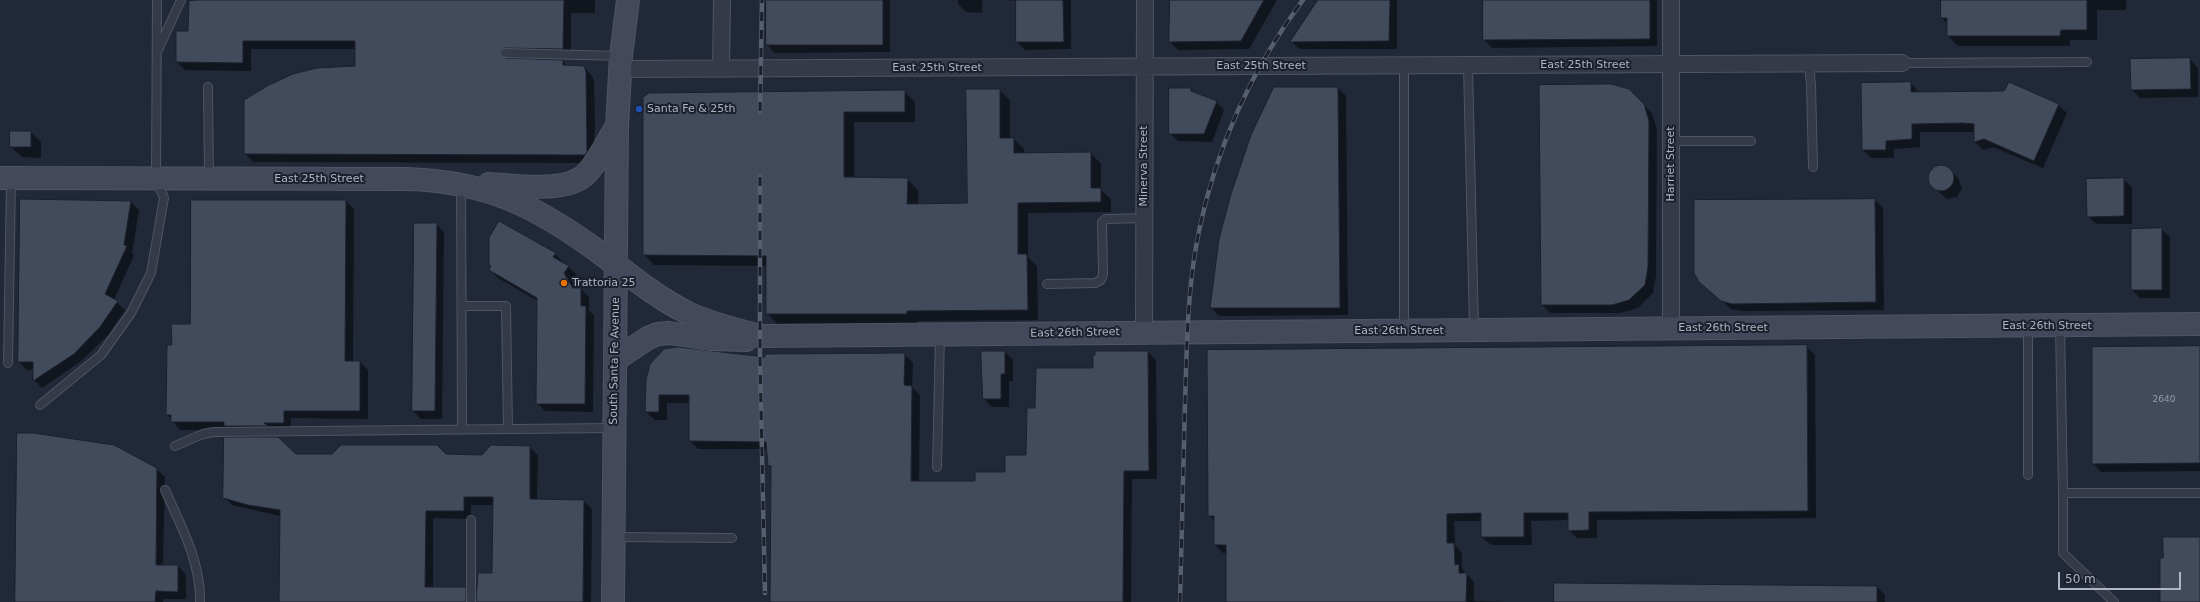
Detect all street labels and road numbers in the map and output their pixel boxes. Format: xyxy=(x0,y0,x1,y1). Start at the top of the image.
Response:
street label: East 25th Street xyxy=(1540,58,1630,72)
street label: East 25th Street xyxy=(1216,59,1306,73)
street label: East 25th Street xyxy=(892,61,982,75)
street label: Minerva Street xyxy=(1137,126,1151,206)
street label: Harriet Street xyxy=(1664,127,1678,201)
street label: East 25th Street xyxy=(274,172,364,186)
street label: South Santa Fe Avenue xyxy=(607,297,623,425)
street label: East 26th Street xyxy=(2002,319,2092,333)
street label: East 26th Street xyxy=(1678,321,1768,335)
street label: East 26th Street xyxy=(1354,324,1444,338)
street label: East 26th Street xyxy=(1030,326,1120,340)

